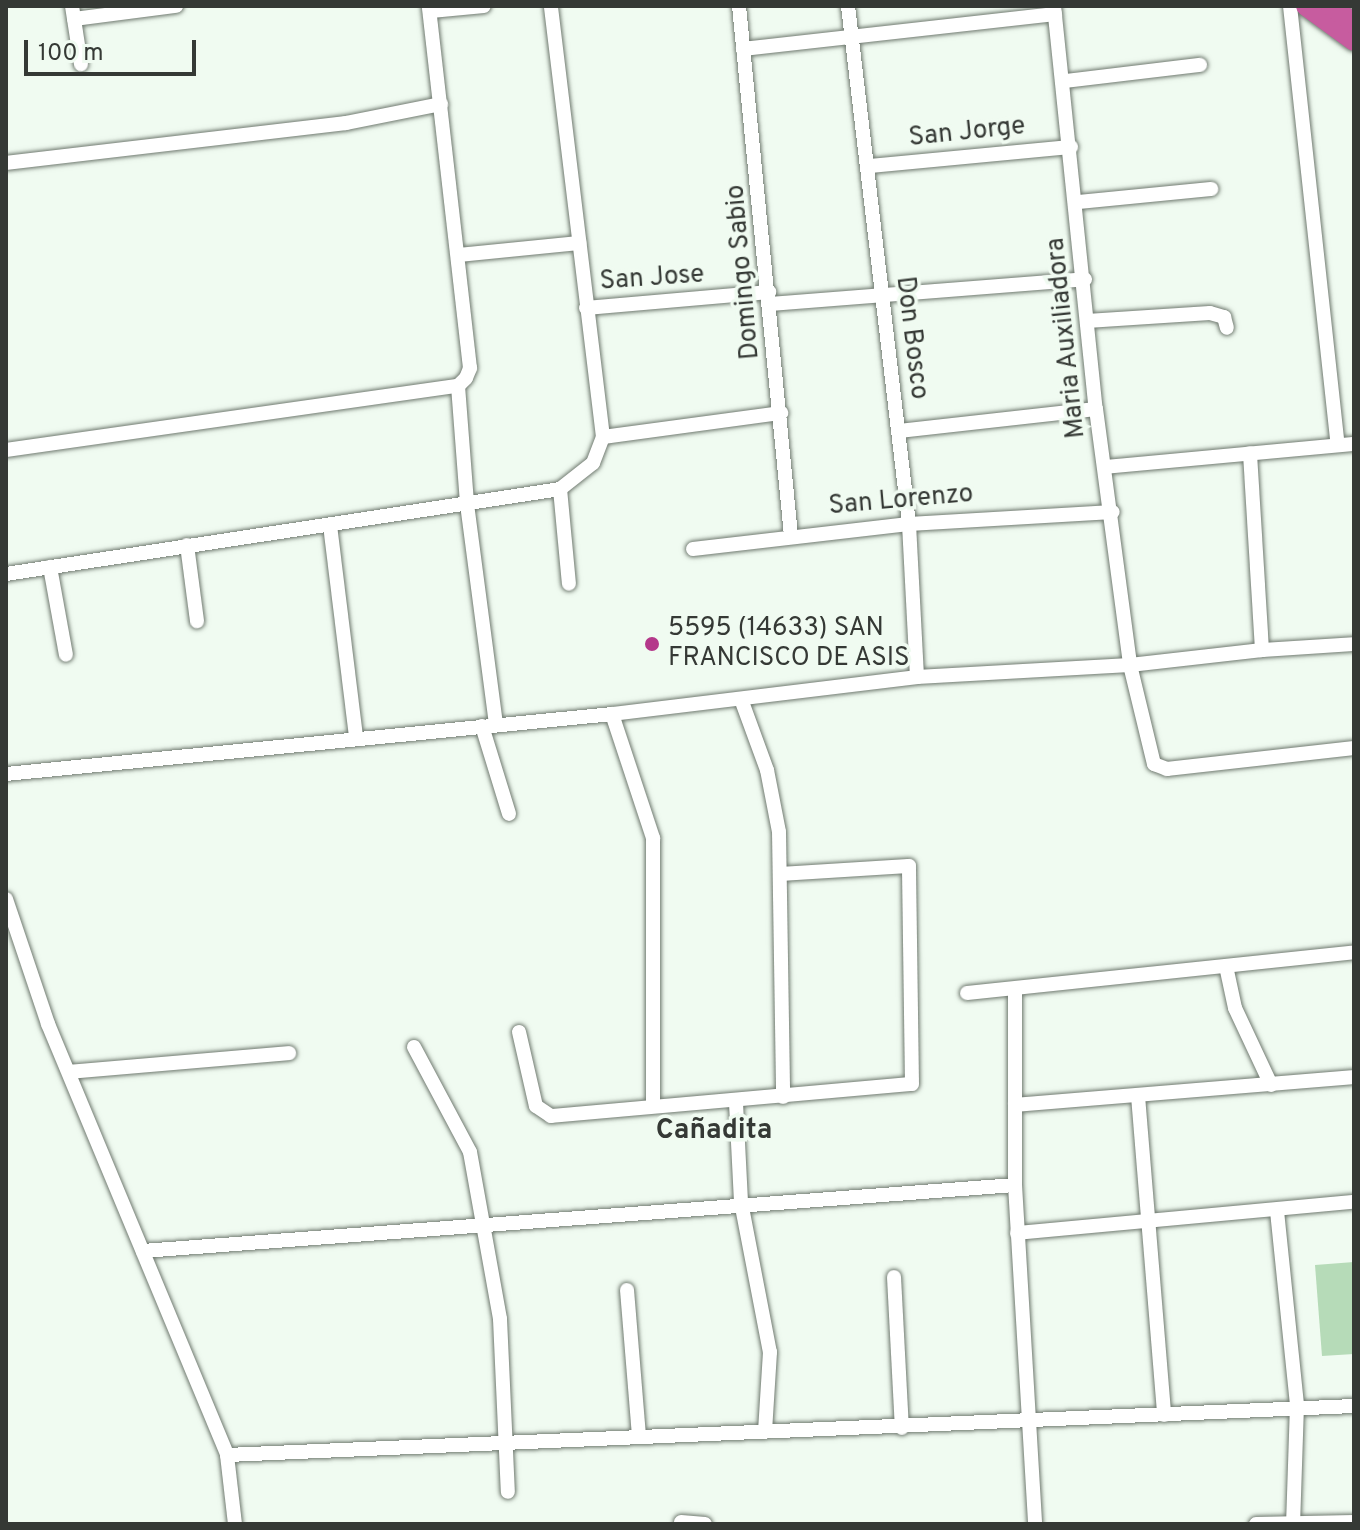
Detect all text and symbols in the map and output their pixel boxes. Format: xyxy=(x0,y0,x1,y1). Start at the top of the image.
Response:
scale bar xyxy=(28,24,200,74)
text: 100 m xyxy=(38,39,104,69)
street label: San Jorge xyxy=(907,111,1027,155)
street label: Domingo Sabio xyxy=(721,183,767,361)
street label: Maria Auxiliadora xyxy=(1041,236,1093,440)
street label: San Jose xyxy=(599,260,705,298)
street label: Don Bosco xyxy=(888,275,934,401)
street label: San Lorenzo xyxy=(827,479,975,523)
place label: 5595 (14633) SAN FRANCISCO DE ASIS xyxy=(668,613,911,674)
marker: 5595 (14633) SAN FRANCISCO DE ASIS xyxy=(643,635,661,653)
district label: Cañadita xyxy=(656,1114,772,1148)

